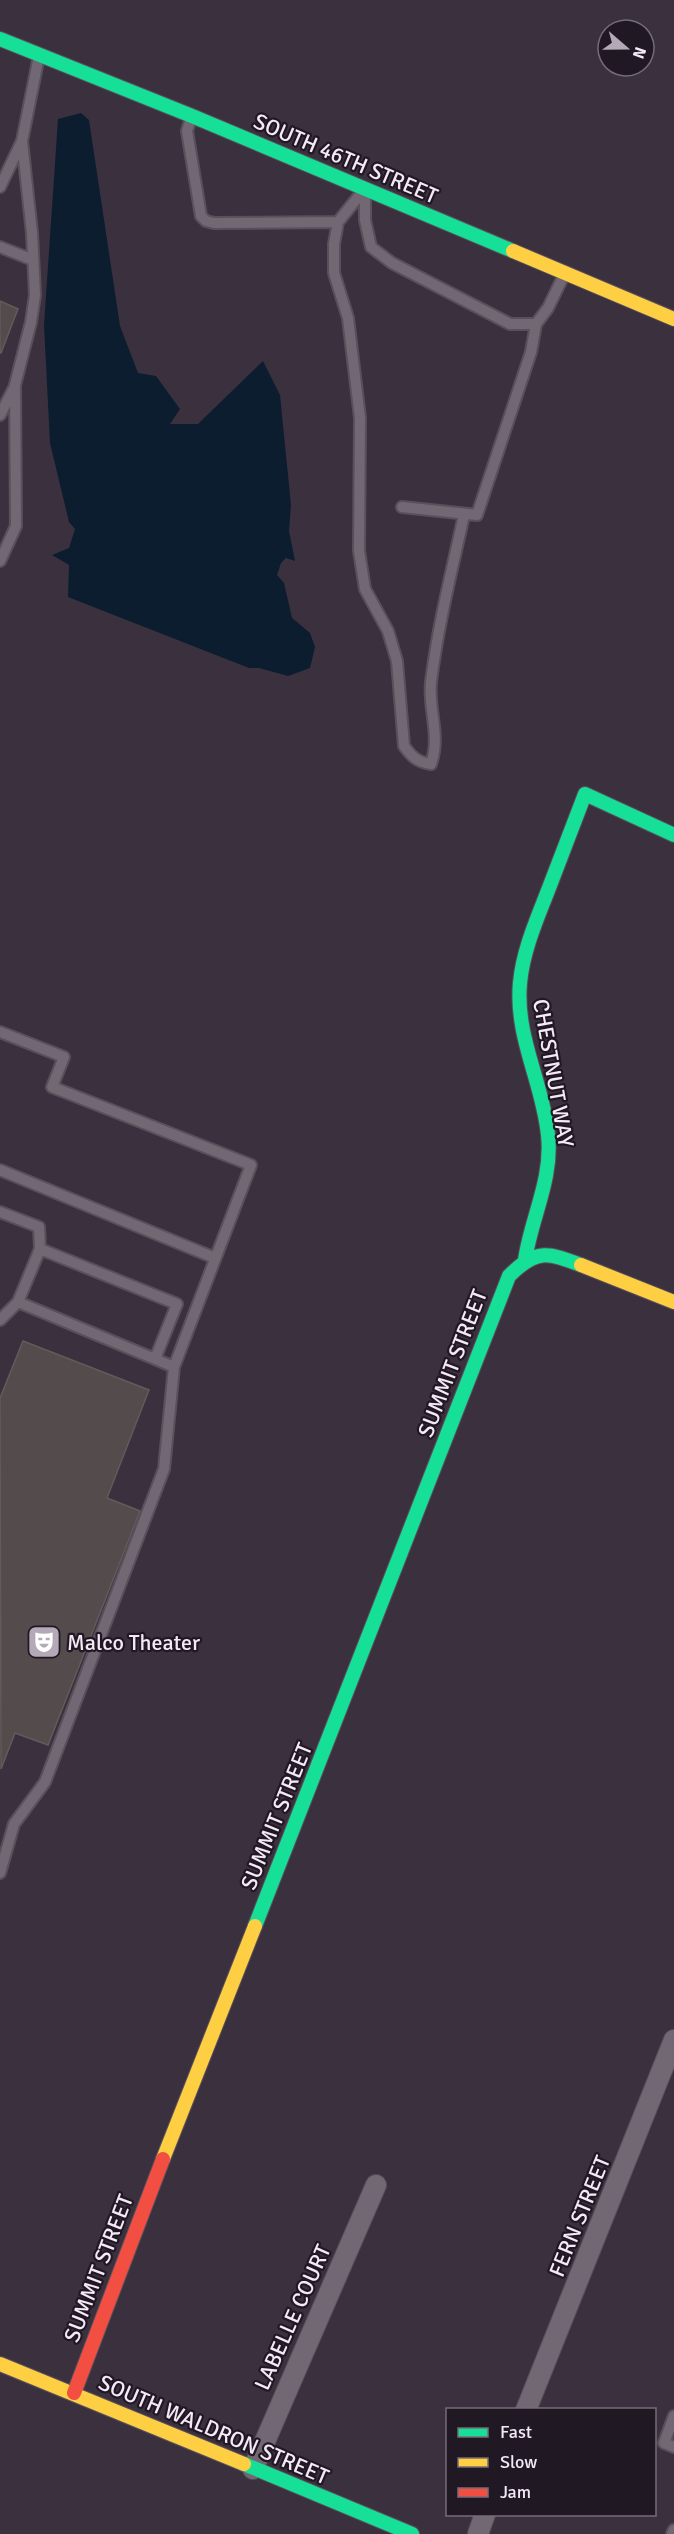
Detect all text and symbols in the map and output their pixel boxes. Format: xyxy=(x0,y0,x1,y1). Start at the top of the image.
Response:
north arrow xyxy=(596,18,656,78)
text: N xyxy=(628,44,650,61)
street label: SOUTH 46TH STREET xyxy=(250,107,442,210)
street label: CHESTNUT WAY xyxy=(527,997,580,1149)
street label: SUMMIT STREET xyxy=(412,1285,493,1441)
theatre icon: Malco Theater xyxy=(26,1624,62,1660)
place label: Malco Theater xyxy=(67,1629,200,1656)
street label: SUMMIT STREET xyxy=(235,1739,318,1894)
street label: FERN STREET xyxy=(543,2151,616,2281)
street label: SUMMIT STREET xyxy=(58,2190,139,2346)
street label: LABELLE COURT xyxy=(248,2240,337,2394)
street label: SOUTH WALDRON STREET xyxy=(95,2369,333,2490)
legend xyxy=(446,2408,656,2516)
text: Fast xyxy=(500,2421,532,2443)
text: Slow xyxy=(500,2451,537,2473)
text: Jam xyxy=(500,2481,531,2503)

